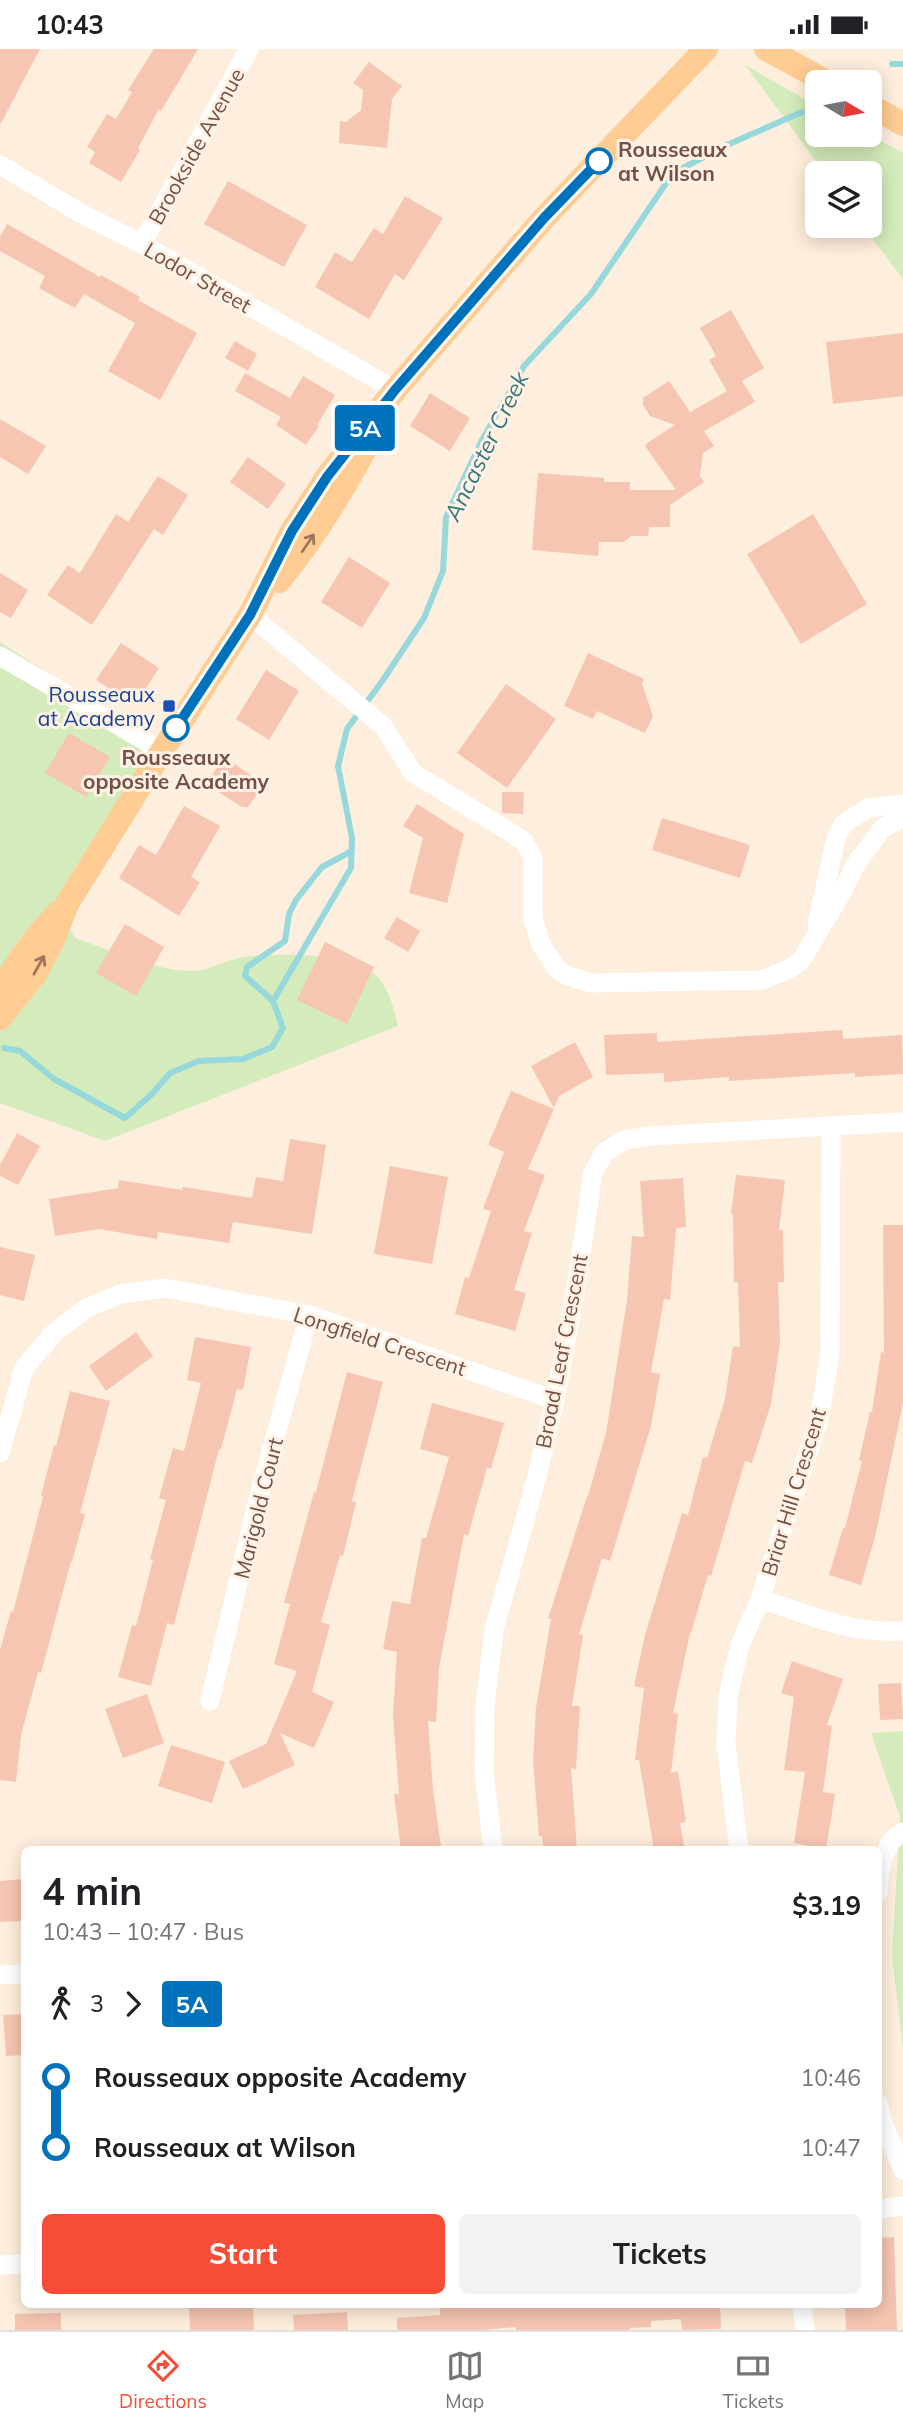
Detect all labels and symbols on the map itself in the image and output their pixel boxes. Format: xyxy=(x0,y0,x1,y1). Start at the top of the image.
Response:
street label: Brookside Avenue xyxy=(142,63,250,229)
north arrow xyxy=(805,70,882,147)
place label: Rousseaux at Wilson xyxy=(618,136,728,186)
marker: Rousseaux at Wilson xyxy=(586,148,612,174)
street label: Lodor Street xyxy=(140,236,256,318)
water label: Ancaster Creek xyxy=(437,366,535,526)
line badge: 5A xyxy=(334,405,396,451)
one-way arrow xyxy=(301,534,315,553)
place label: Rousseaux at Academy xyxy=(38,681,155,731)
marker: Rousseaux at Academy xyxy=(161,698,177,714)
marker: Rousseaux opposite Academy xyxy=(163,715,189,741)
place label: Rousseaux opposite Academy xyxy=(83,744,270,794)
one-way arrow xyxy=(32,955,46,975)
street label: Broad Leaf Crescent xyxy=(529,1252,593,1450)
street label: Longfield Crescent xyxy=(290,1301,470,1381)
street label: Briar Hill Crescent xyxy=(755,1405,831,1579)
street label: Marigold Court xyxy=(228,1435,288,1581)

